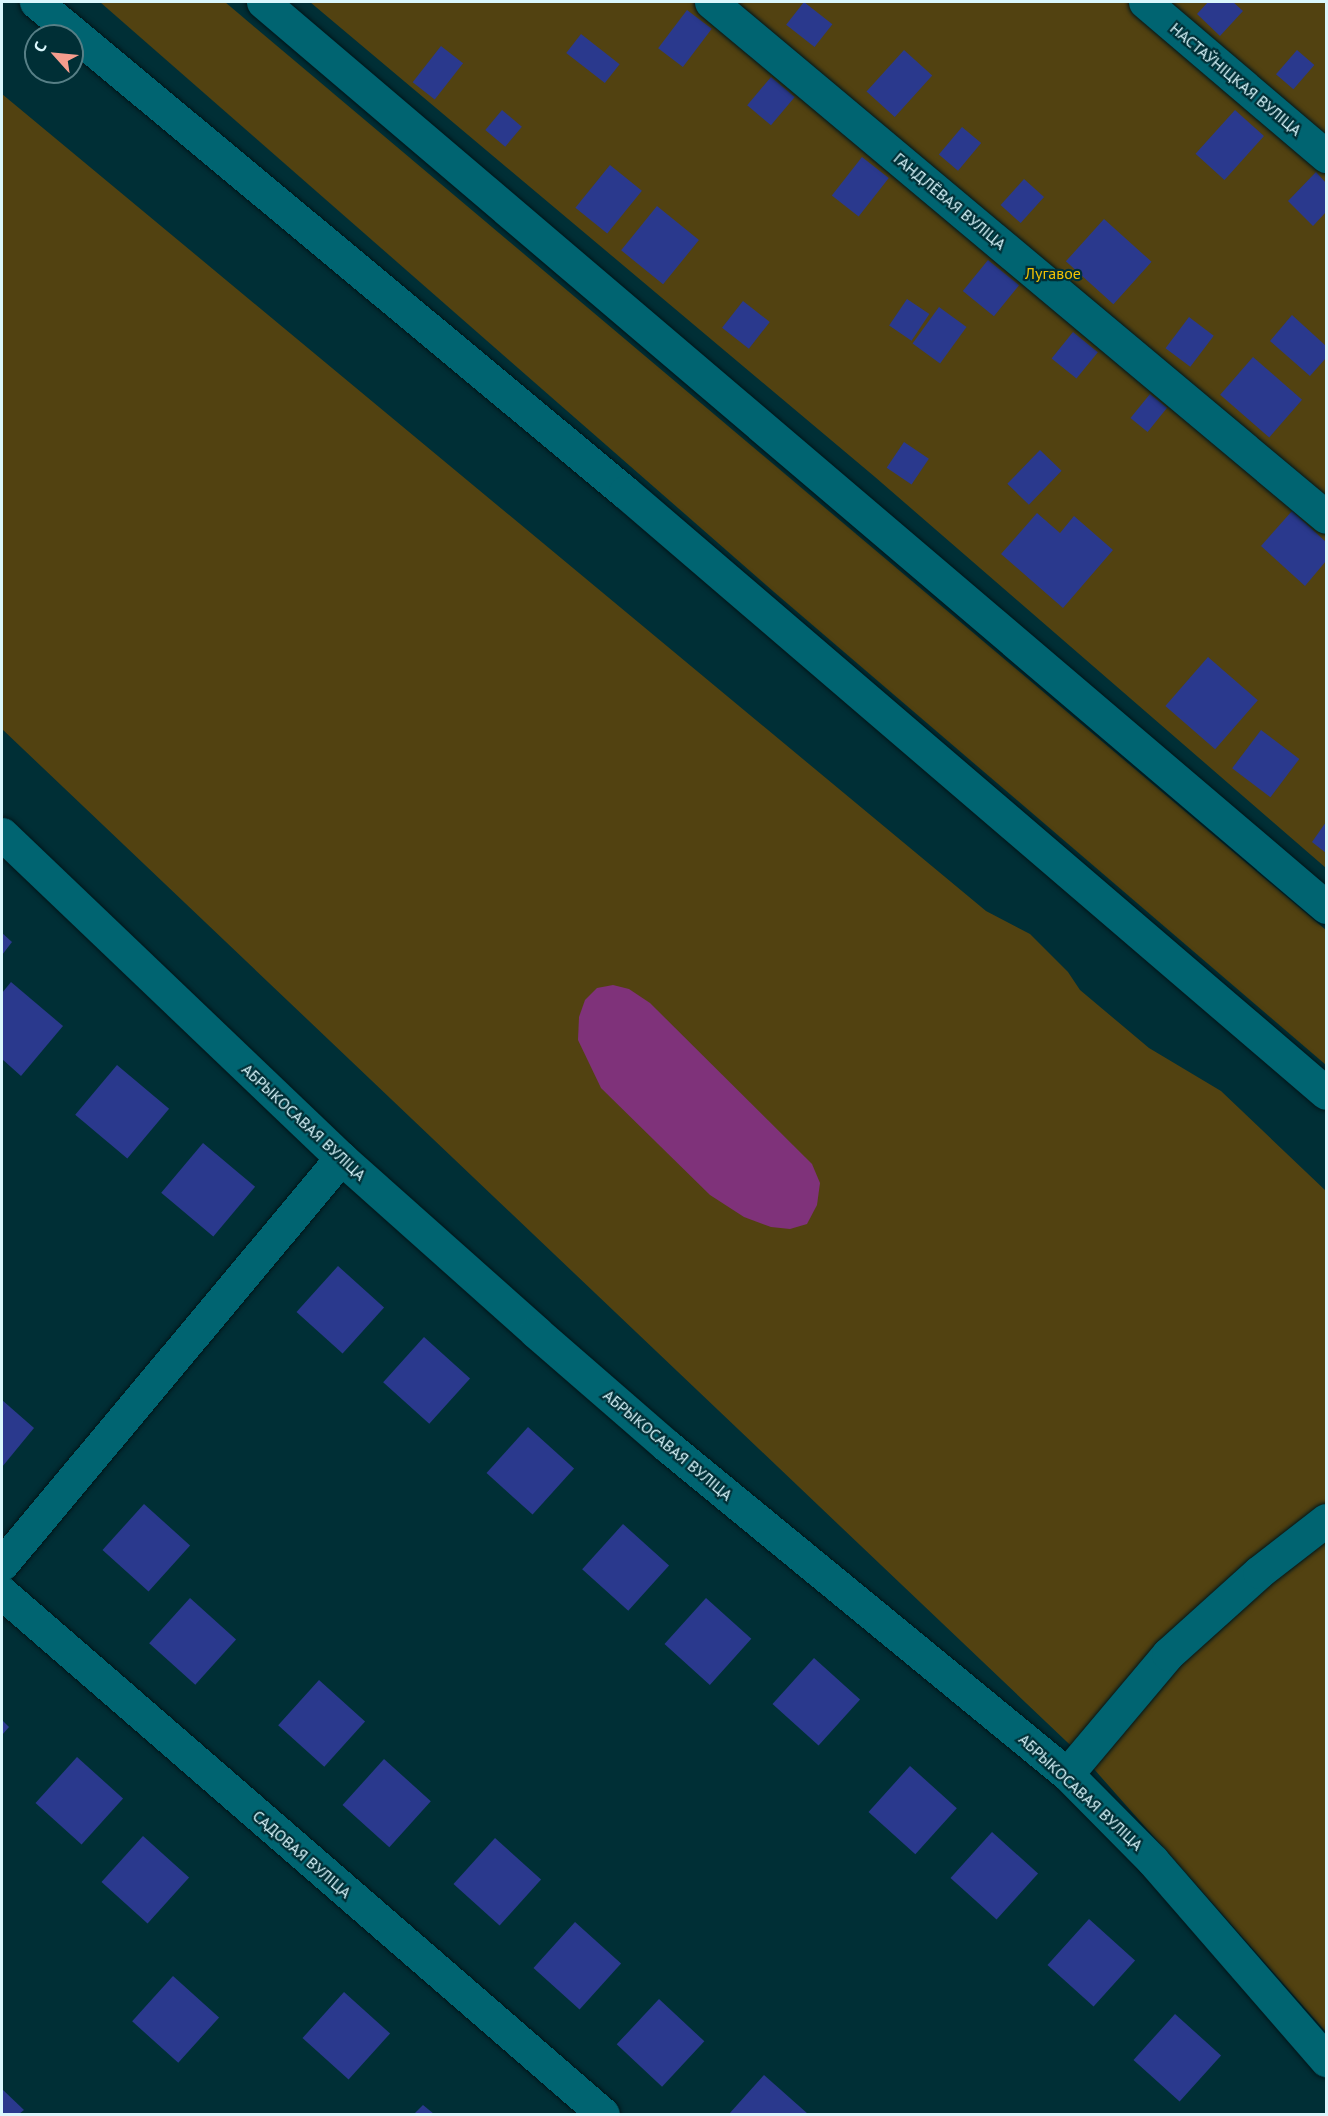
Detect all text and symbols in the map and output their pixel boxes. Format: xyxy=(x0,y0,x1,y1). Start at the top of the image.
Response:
street label: НАСТАЎНІЦКАЯ ВУЛІЦА xyxy=(1166,18,1306,140)
north arrow xyxy=(24,24,84,84)
text: С xyxy=(29,38,51,55)
street label: ГАНДЛЁВАЯ ВУЛІЦА xyxy=(890,148,1010,254)
park label: Лугавое xyxy=(1025,263,1081,283)
street label: АБРЫКОСАВАЯ ВУЛІЦА xyxy=(238,1060,370,1184)
street label: АБРЫКОСАВАЯ ВУЛІЦА xyxy=(600,1385,736,1505)
street label: АБРЫКОСАВАЯ ВУЛІЦА xyxy=(1015,1730,1147,1854)
street label: САДОВАЯ ВУЛІЦА xyxy=(249,1806,355,1902)

